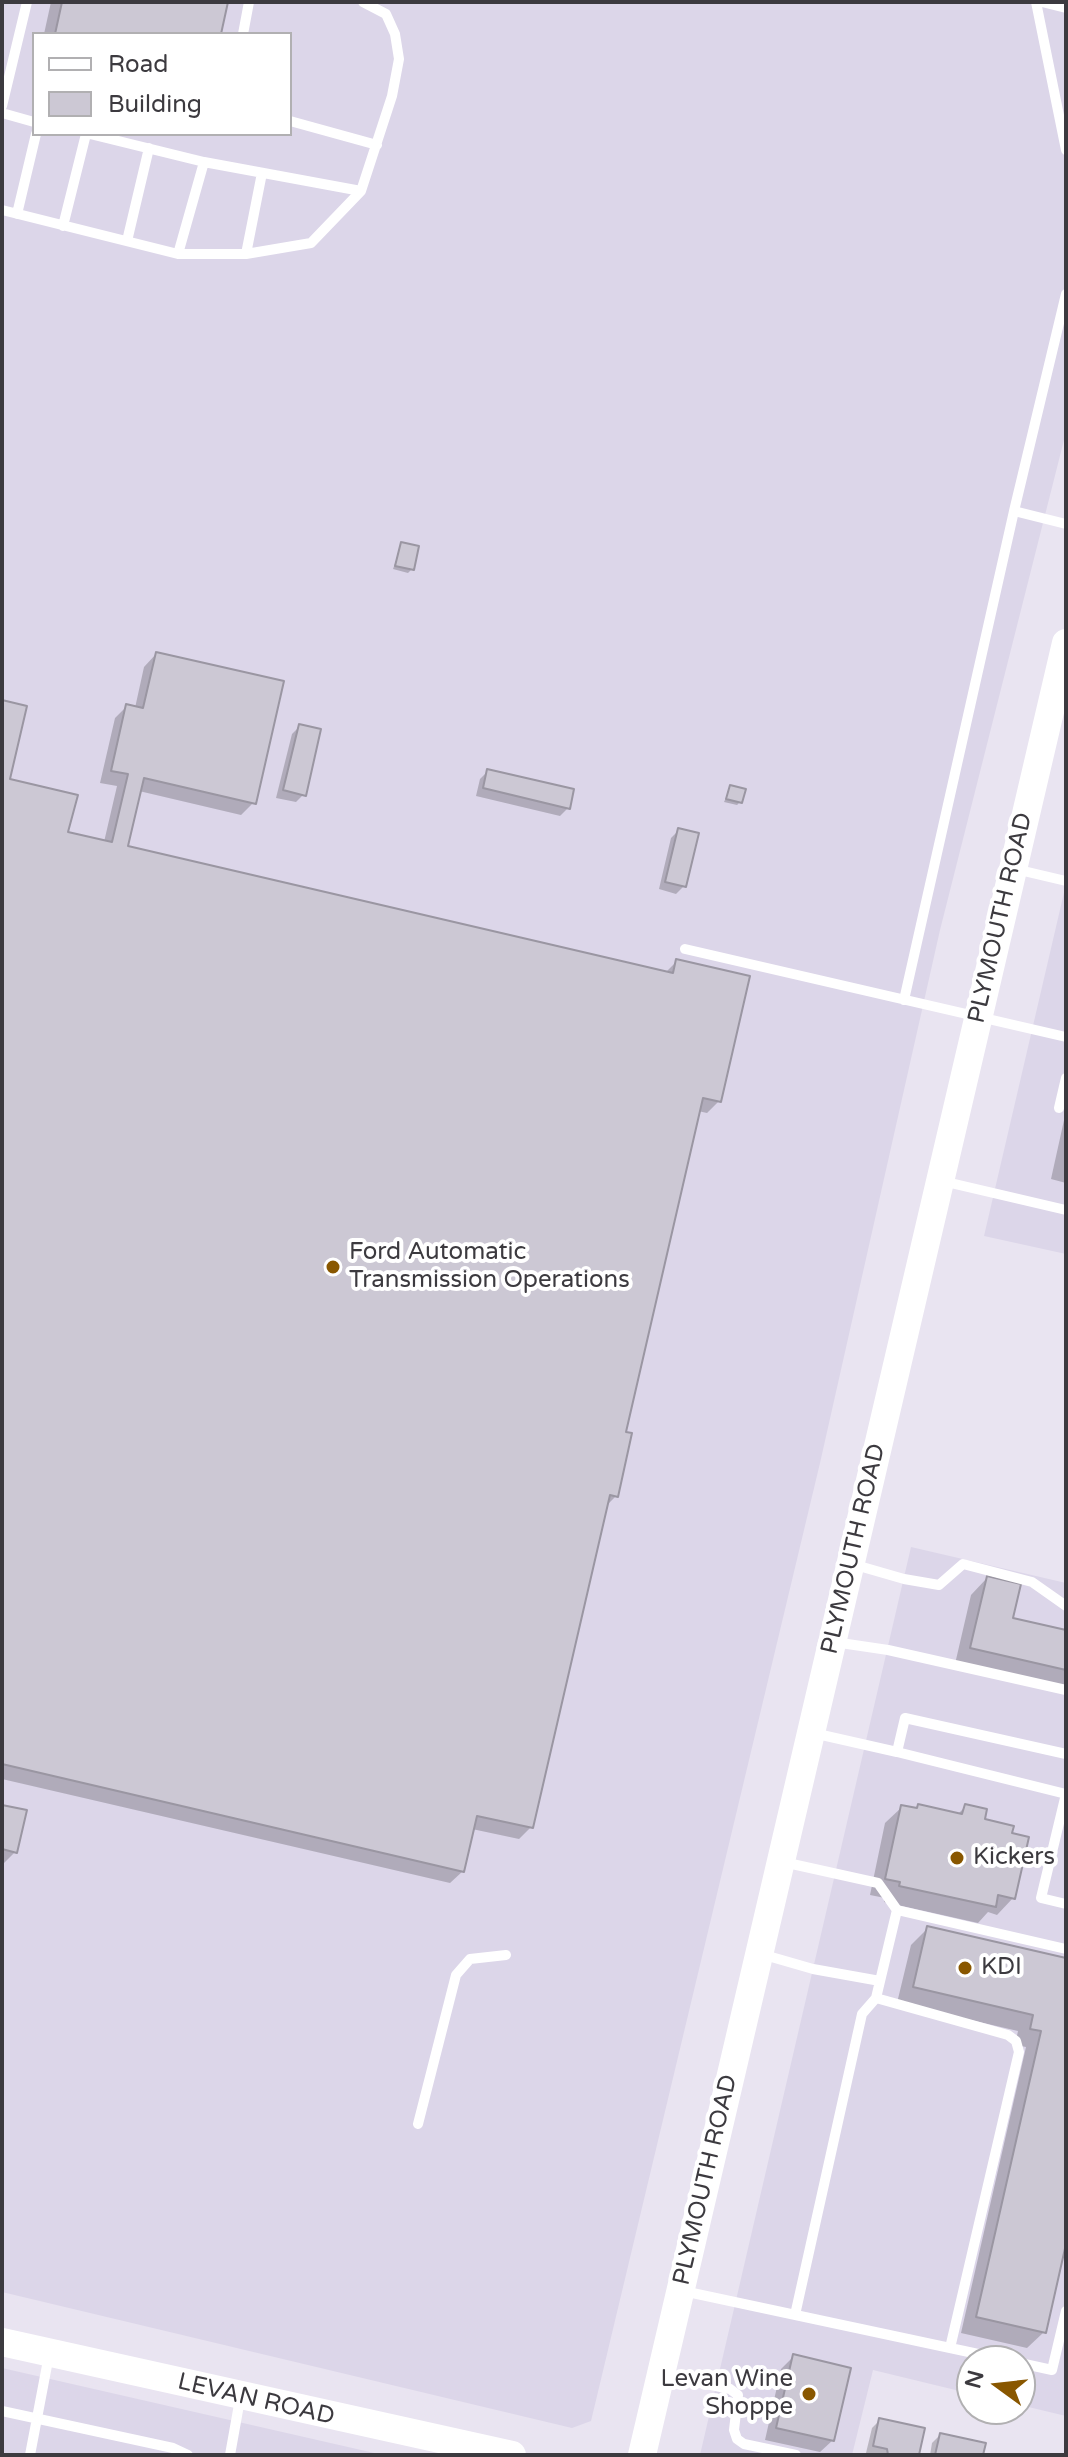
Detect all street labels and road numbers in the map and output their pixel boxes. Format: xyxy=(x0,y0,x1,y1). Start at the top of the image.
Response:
street label: PLYMOUTH ROAD xyxy=(963,810,1039,1026)
street label: PLYMOUTH ROAD xyxy=(816,1441,892,1657)
street label: PLYMOUTH ROAD xyxy=(668,2072,744,2288)
street label: LEVAN ROAD xyxy=(175,2368,337,2432)

